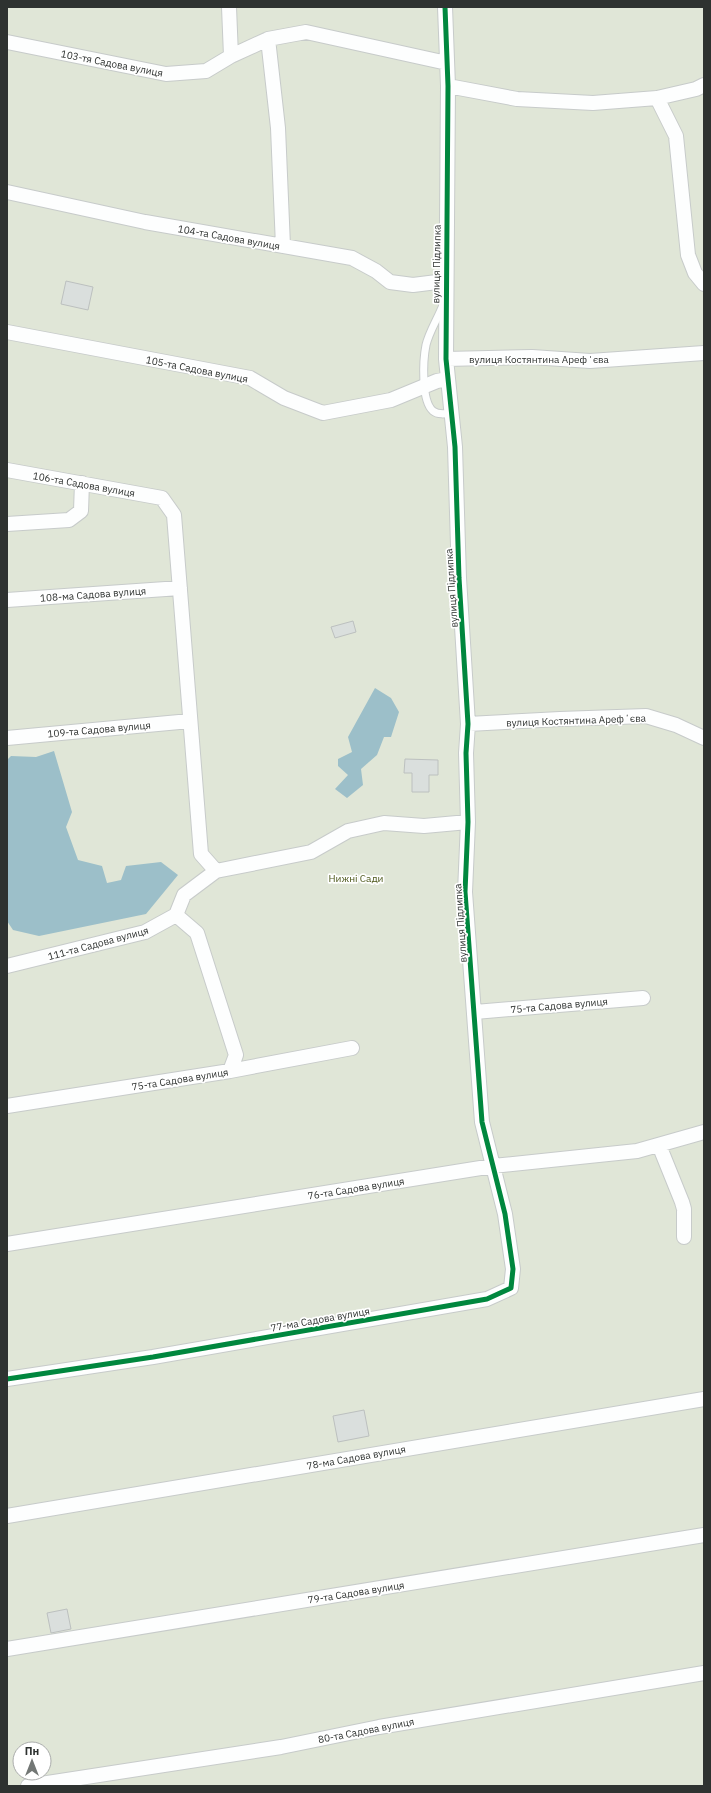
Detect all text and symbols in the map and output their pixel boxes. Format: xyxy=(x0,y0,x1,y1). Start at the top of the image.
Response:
street label: 103-тя Садова вулиця xyxy=(60,47,164,80)
street label: 104-та Садова вулиця xyxy=(177,222,281,253)
street label: вулиця Підлипка xyxy=(429,224,444,304)
street label: 105-та Садова вулиця xyxy=(145,353,249,386)
street label: вулиця Костянтина Арефʼєва xyxy=(469,353,610,366)
street label: 106-та Садова вулиця xyxy=(32,469,136,500)
street label: вулиця Підлипка xyxy=(442,547,461,628)
street label: 108-ма Садова вулиця xyxy=(39,584,147,605)
street label: вулиця Костянтина Арефʼєва xyxy=(506,712,647,729)
street label: 109-та Садова вулиця xyxy=(47,719,151,740)
park label: Нижні Сади xyxy=(328,872,384,885)
street label: вулиця Підлипка xyxy=(451,882,470,963)
street label: 111-та Садова вулиця xyxy=(46,924,150,963)
street label: 75-та Садова вулиця xyxy=(510,995,608,1016)
street label: 75-та Садова вулиця xyxy=(131,1065,229,1094)
street label: 76-та Садова вулиця xyxy=(307,1174,405,1203)
street label: 77-ма Садова вулиця xyxy=(269,1304,371,1335)
street label: 78-ма Садова вулиця xyxy=(305,1442,407,1473)
street label: 79-та Садова вулиця xyxy=(307,1578,405,1607)
street label: 80-та Садова вулиця xyxy=(317,1715,415,1746)
north arrow xyxy=(12,1741,52,1781)
text: Пн xyxy=(25,1744,39,1758)

